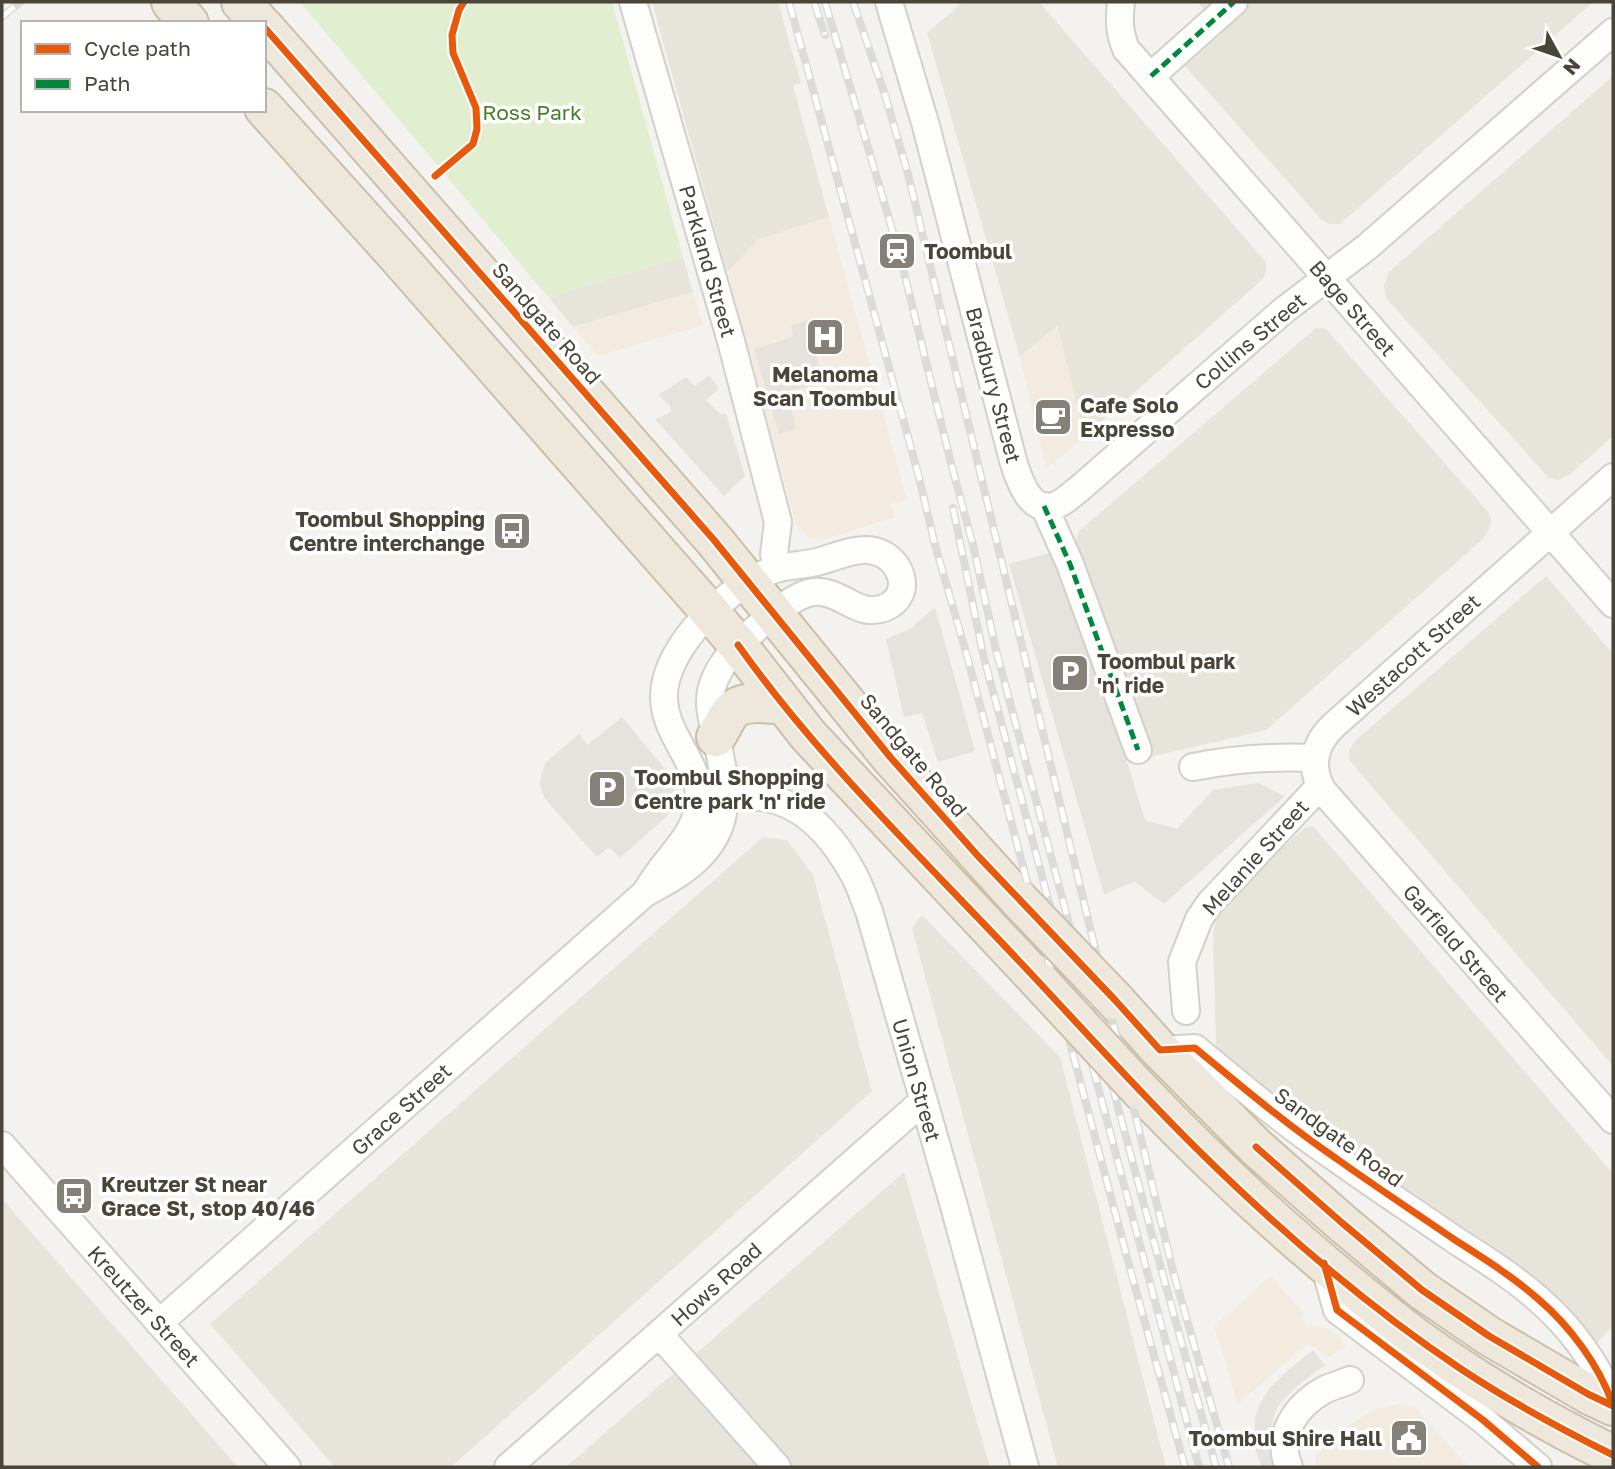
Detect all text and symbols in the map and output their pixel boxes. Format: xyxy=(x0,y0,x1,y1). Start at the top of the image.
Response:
legend xyxy=(21,21,266,112)
north arrow xyxy=(1524,21,1594,91)
text: Cycle path xyxy=(84,35,191,61)
text: N xyxy=(1559,54,1586,80)
text: Path xyxy=(84,70,131,96)
park label: Ross Park xyxy=(482,99,582,125)
street label: Parkland Street xyxy=(674,182,742,340)
station icon: Toombul xyxy=(876,230,918,272)
place label: Toombul xyxy=(924,238,1012,264)
street label: Bage Street xyxy=(1304,255,1402,361)
street label: Sandgate Road xyxy=(487,257,607,389)
street label: Collins Street xyxy=(1189,287,1311,395)
street label: Bradbury Street xyxy=(961,304,1027,466)
hospital icon: Melanoma Scan Toombul xyxy=(804,316,846,358)
place label: Melanoma Scan Toombul xyxy=(753,361,897,411)
place label: Cafe Solo Expresso xyxy=(1080,392,1179,442)
cafe icon: Cafe Solo Expresso xyxy=(1032,396,1074,438)
place label: Toombul Shopping Centre interchange xyxy=(289,506,485,556)
bus stop icon: Toombul Shopping Centre interchange xyxy=(491,510,533,552)
street label: Westacott Street xyxy=(1341,588,1485,722)
place label: Toombul park 'n' ride xyxy=(1097,648,1236,698)
parking icon: Toombul park 'n' ride xyxy=(1049,652,1091,694)
street label: Sandgate Road xyxy=(855,688,973,822)
place label: Toombul Shopping Centre park 'n' ride xyxy=(634,764,826,814)
parking icon: Toombul Shopping Centre park 'n' ride xyxy=(586,768,628,810)
street label: Melanie Street xyxy=(1196,794,1314,920)
street label: Garfield Street xyxy=(1398,879,1514,1007)
street label: Union Street xyxy=(887,1015,947,1145)
street label: Grace Street xyxy=(346,1057,456,1161)
street label: Sandgate Road xyxy=(1269,1082,1409,1192)
place label: Kreutzer St near Grace St, stop 40/46 xyxy=(101,1171,315,1221)
bus stop icon: Kreutzer St near Grace St, stop 40/46 xyxy=(53,1175,95,1217)
street label: Hows Road xyxy=(665,1236,767,1332)
street label: Kreutzer Street xyxy=(83,1240,205,1372)
public building icon: Toombul Shire Hall xyxy=(1388,1417,1430,1459)
place label: Toombul Shire Hall xyxy=(1189,1425,1382,1451)

